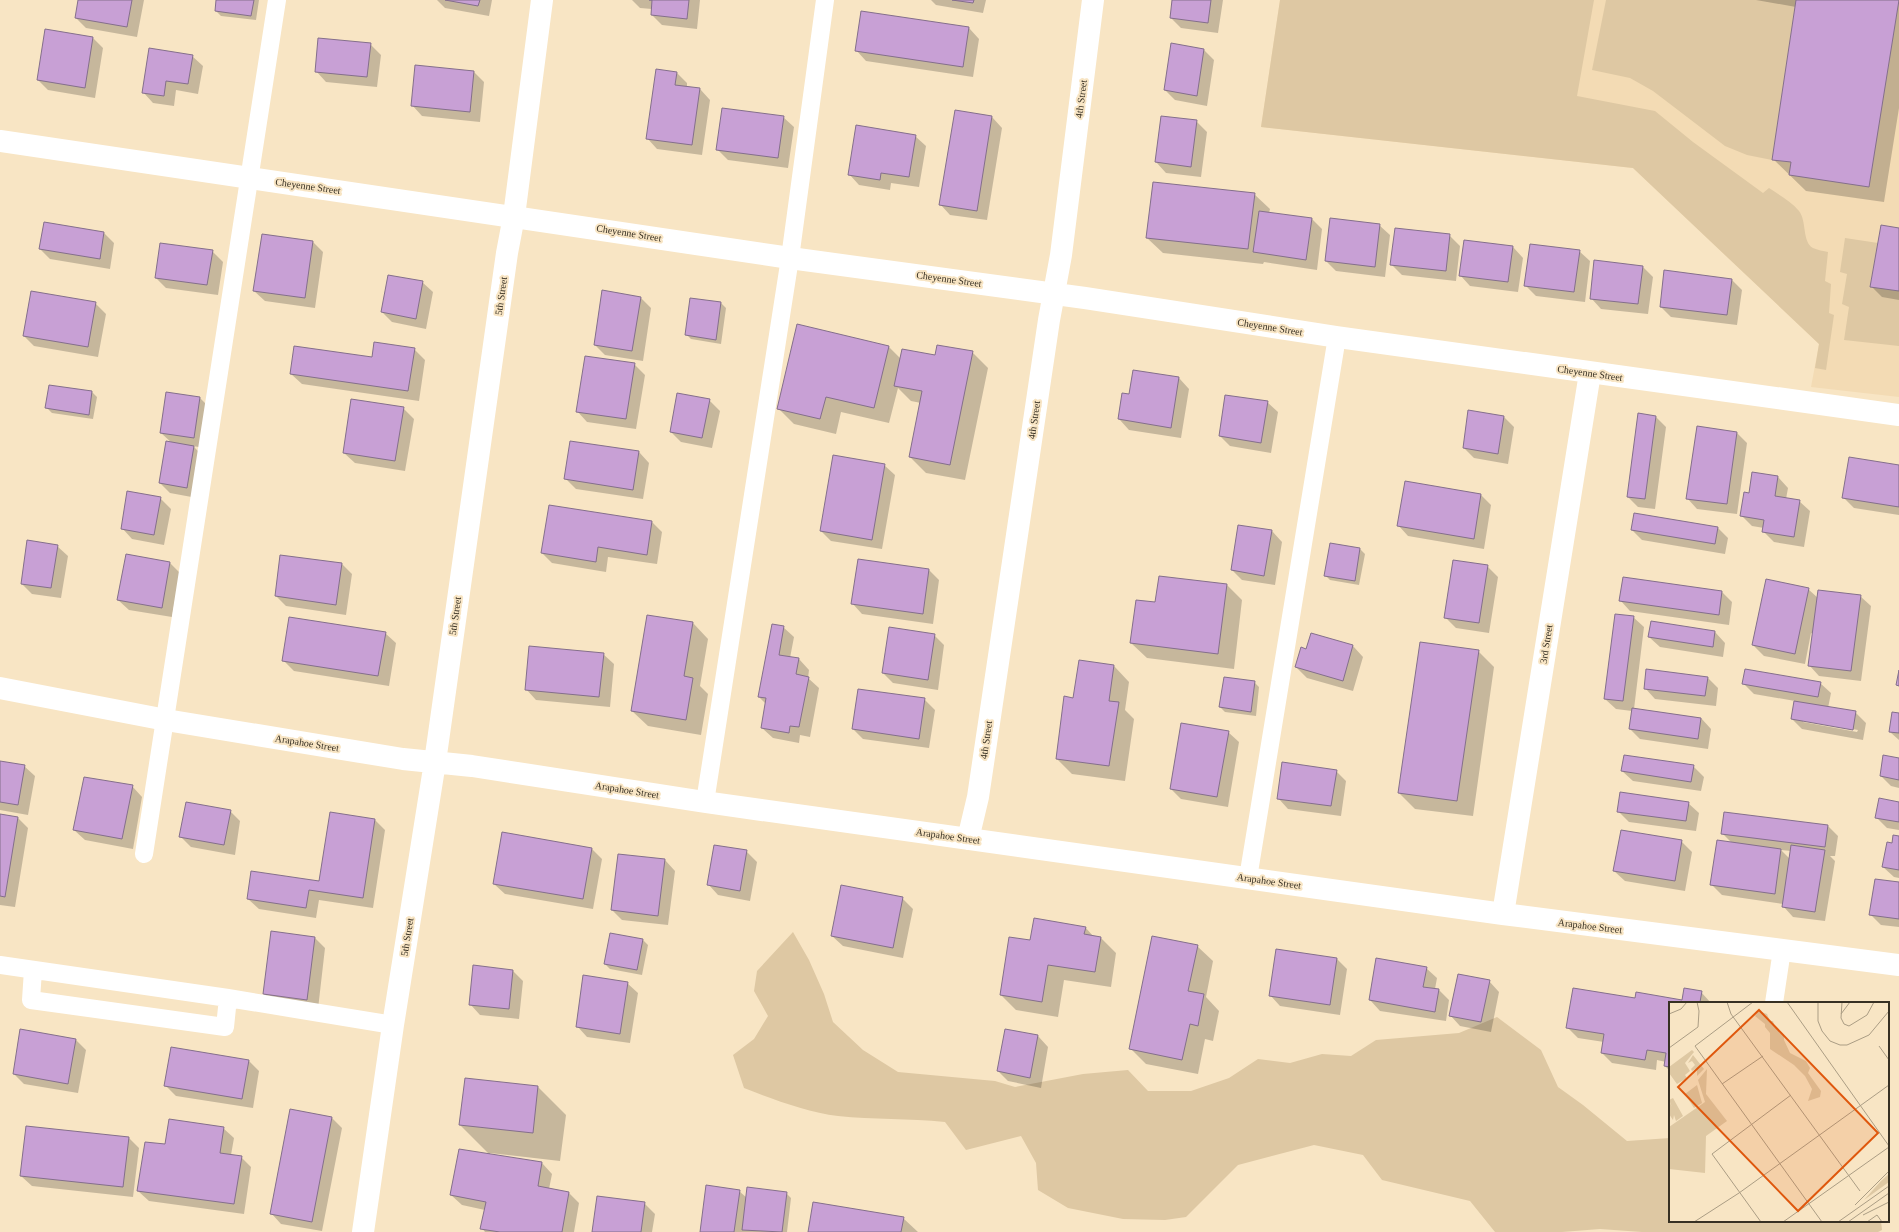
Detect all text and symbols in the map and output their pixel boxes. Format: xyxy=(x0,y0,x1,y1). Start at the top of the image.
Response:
street label: 4th Street xyxy=(1073,79,1089,119)
street label: Cheyenne Street xyxy=(275,176,342,196)
street label: Cheyenne Street xyxy=(596,222,663,244)
street label: Cheyenne Street xyxy=(916,269,983,289)
street label: 5th Street xyxy=(493,276,509,316)
street label: Cheyenne Street xyxy=(1237,316,1304,338)
street label: Cheyenne Street xyxy=(1557,363,1624,383)
street label: 4th Street xyxy=(1026,400,1042,440)
street label: 5th Street xyxy=(447,596,463,636)
street label: 3rd Street xyxy=(1538,624,1555,664)
street label: 4th Street xyxy=(978,720,994,760)
street label: Arapahoe Street xyxy=(274,733,340,754)
street label: Arapahoe Street xyxy=(594,780,660,801)
street label: Arapahoe Street xyxy=(915,826,981,846)
street label: Arapahoe Street xyxy=(1236,871,1302,891)
street label: 5th Street xyxy=(399,917,415,957)
street label: Arapahoe Street xyxy=(1557,917,1623,935)
inset map xyxy=(1669,1002,1889,1222)

